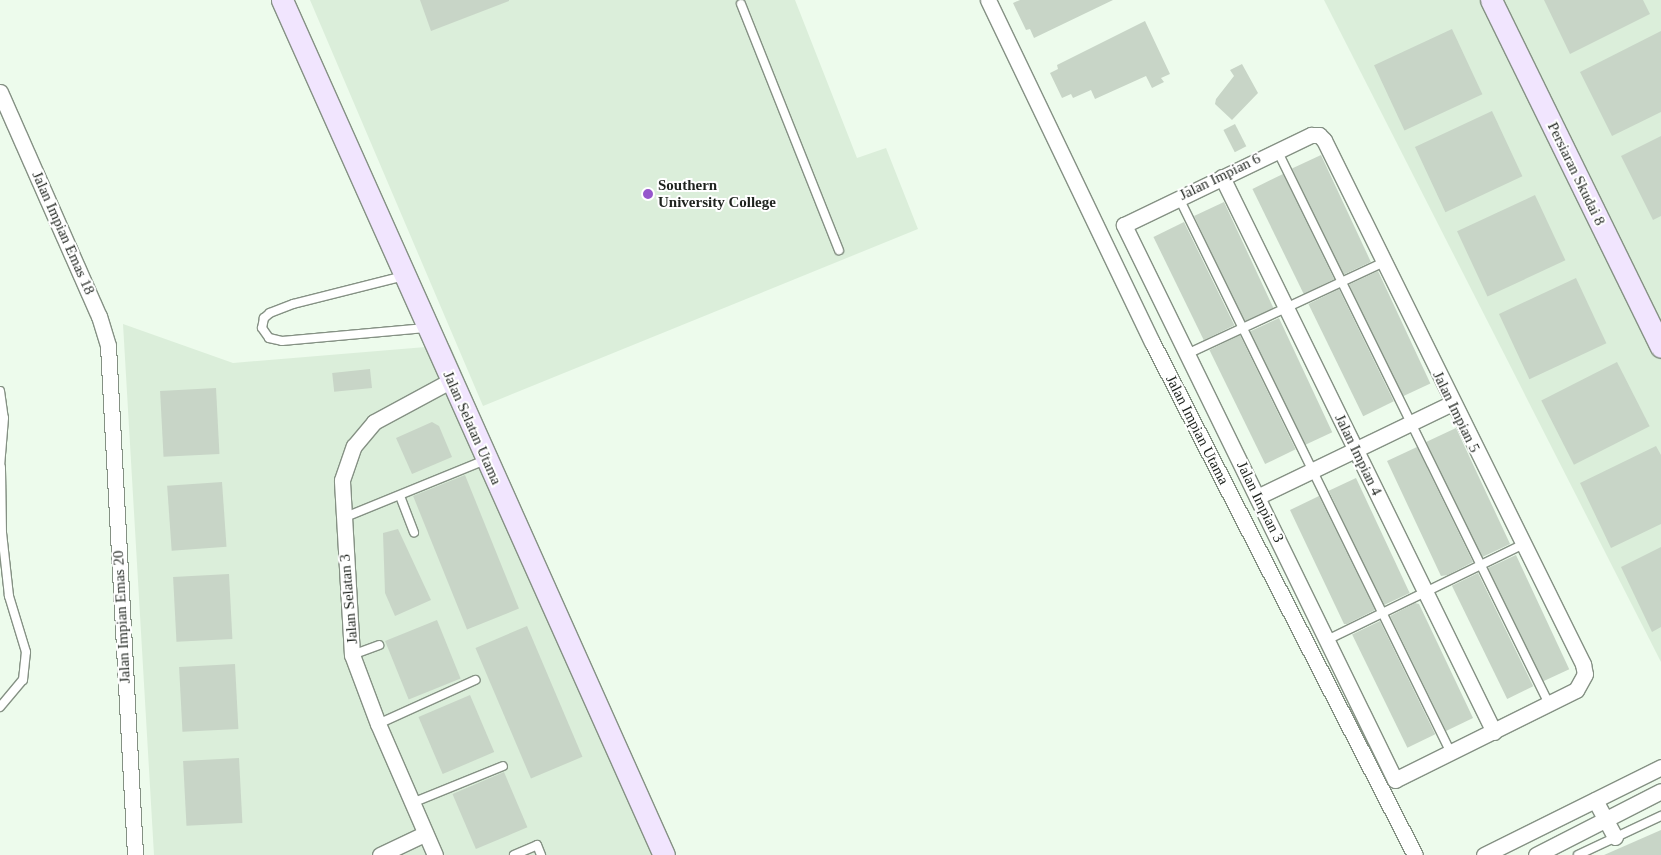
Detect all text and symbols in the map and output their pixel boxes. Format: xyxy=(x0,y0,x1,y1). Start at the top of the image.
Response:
street label: Persiaran Skudai 8 xyxy=(1540,112,1612,236)
street label: Jalan Impian 6 xyxy=(1170,146,1270,208)
street label: Jalan Impian Emas 18 xyxy=(24,160,102,306)
place label: Southern University College xyxy=(658,176,792,211)
marker: Southern University College xyxy=(642,188,654,200)
street label: Jalan Selatan Utama xyxy=(434,358,510,498)
street label: Jalan Impian 5 xyxy=(1425,362,1487,462)
street label: Jalan Impian Utama xyxy=(1157,363,1237,497)
street label: Jalan Impian 4 xyxy=(1327,405,1389,505)
street label: Jalan Impian 3 xyxy=(1229,452,1291,552)
street label: Jalan Impian Emas 20 xyxy=(109,540,135,694)
street label: Jalan Selatan 3 xyxy=(335,545,363,653)

